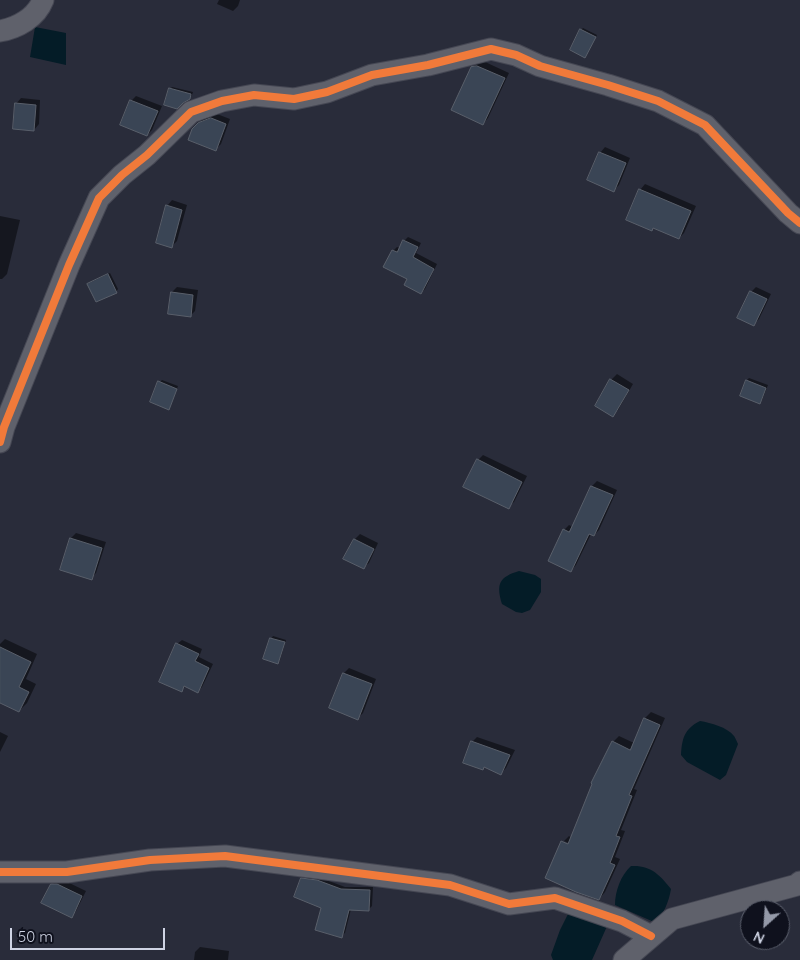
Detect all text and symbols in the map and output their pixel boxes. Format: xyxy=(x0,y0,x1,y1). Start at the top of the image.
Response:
north arrow xyxy=(740,900,790,950)
scale bar xyxy=(12,918,168,950)
text: 50 m xyxy=(18,927,53,946)
text: N xyxy=(750,927,767,948)

